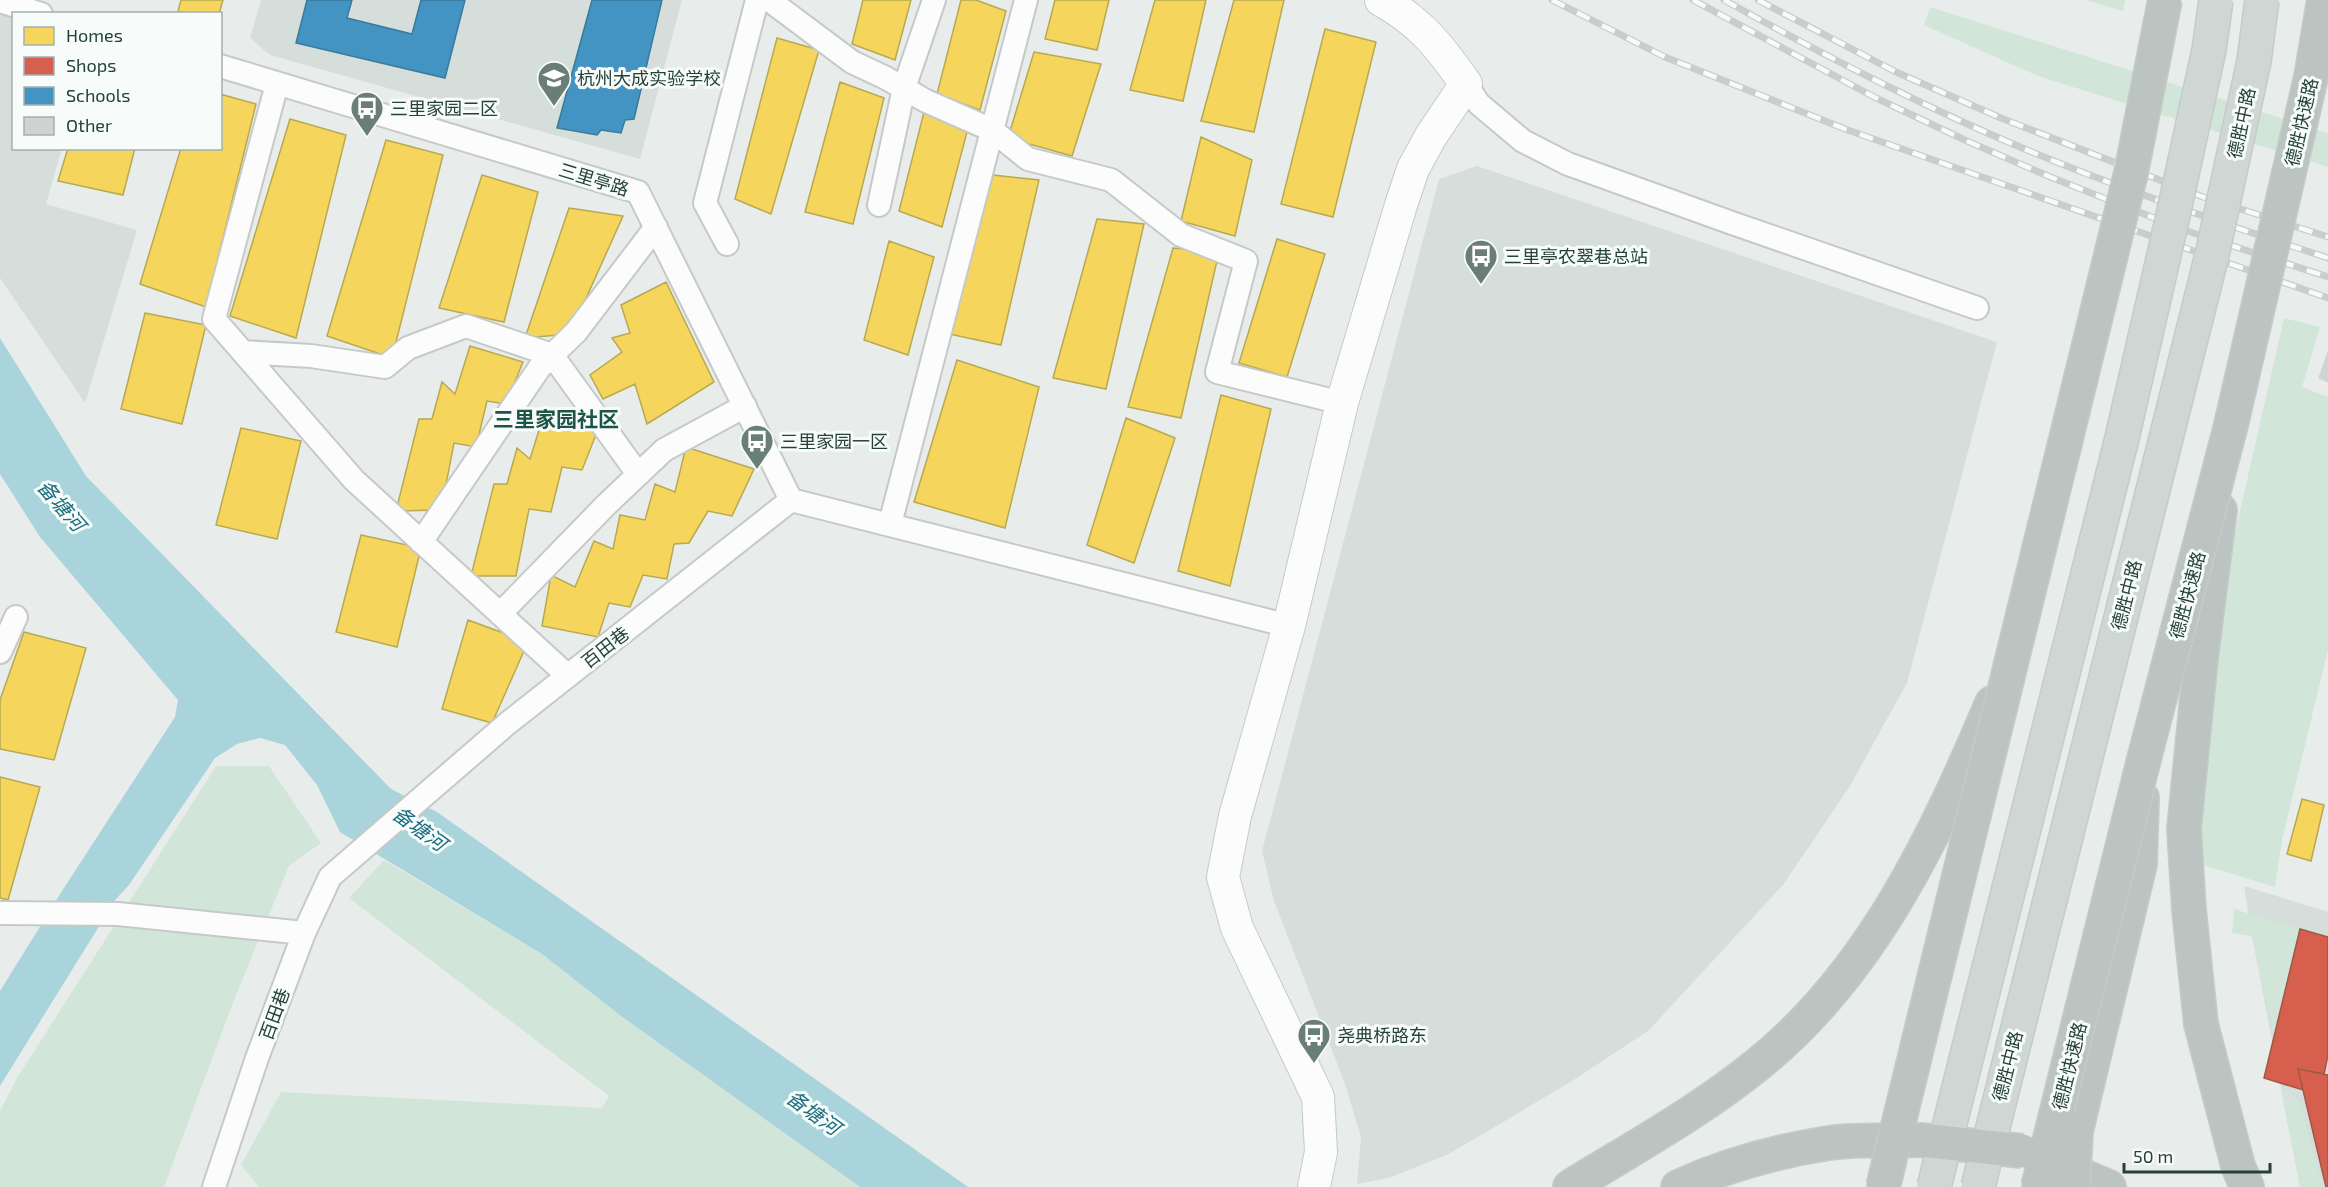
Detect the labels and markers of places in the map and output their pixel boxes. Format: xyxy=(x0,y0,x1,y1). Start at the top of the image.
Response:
school or university icon: 杭州大成实验学校 xyxy=(536,60,572,107)
place label: 杭州大成实验学校 xyxy=(577,67,721,89)
bus stop icon: 三里家园二区 xyxy=(349,90,385,137)
place label: 三里家园二区 xyxy=(390,97,498,119)
bus stop icon: 三里亭农翠巷总站 xyxy=(1463,238,1499,285)
place label: 三里亭农翠巷总站 xyxy=(1504,245,1648,267)
bus stop icon: 三里家园一区 xyxy=(739,423,775,470)
place label: 三里家园一区 xyxy=(780,430,888,452)
bus stop icon: 尧典桥路东 xyxy=(1296,1017,1332,1064)
place label: 尧典桥路东 xyxy=(1337,1024,1427,1046)

